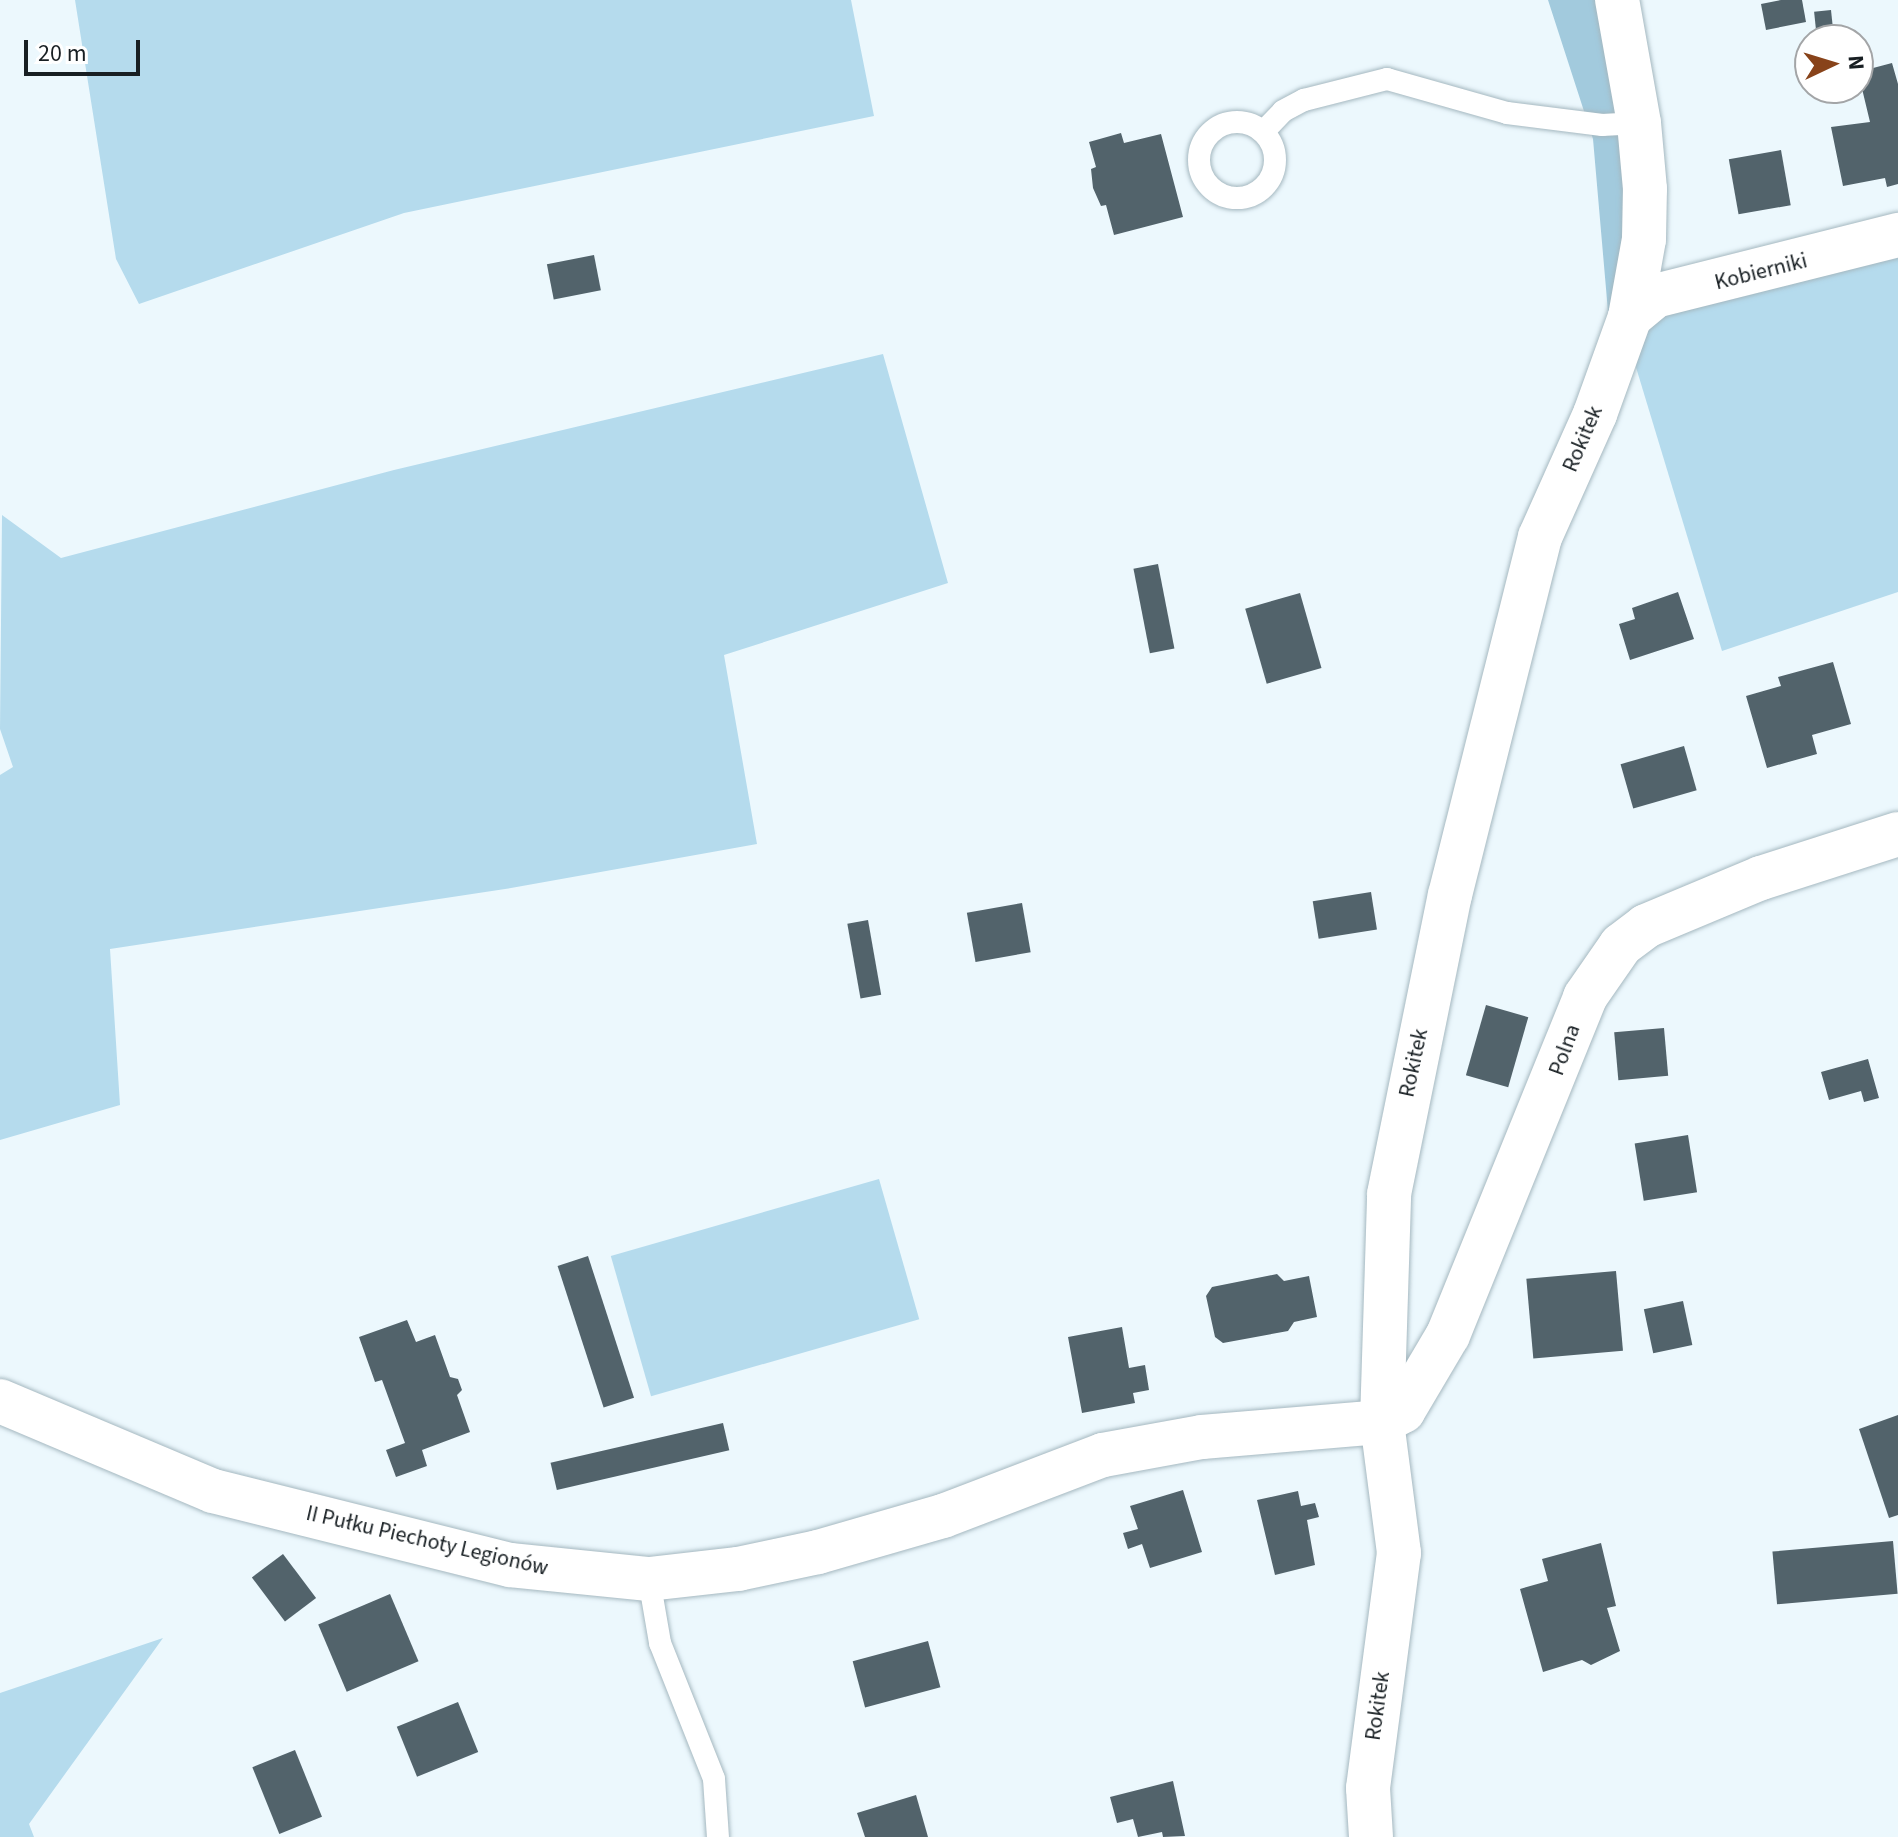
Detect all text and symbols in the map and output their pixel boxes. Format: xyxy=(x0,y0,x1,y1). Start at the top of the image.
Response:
scale bar xyxy=(28,24,144,74)
north arrow xyxy=(1794,24,1874,104)
text: 20 m xyxy=(38,36,87,71)
text: N xyxy=(1839,54,1872,71)
street label: Kobierniki xyxy=(1712,248,1810,296)
street label: Rokitek xyxy=(1557,402,1609,476)
street label: Polna xyxy=(1544,1021,1586,1079)
street label: Rokitek xyxy=(1394,1026,1434,1100)
street label: II Pułku Piechoty Legionów xyxy=(303,1500,551,1582)
street label: Rokitek xyxy=(1360,1670,1396,1742)

